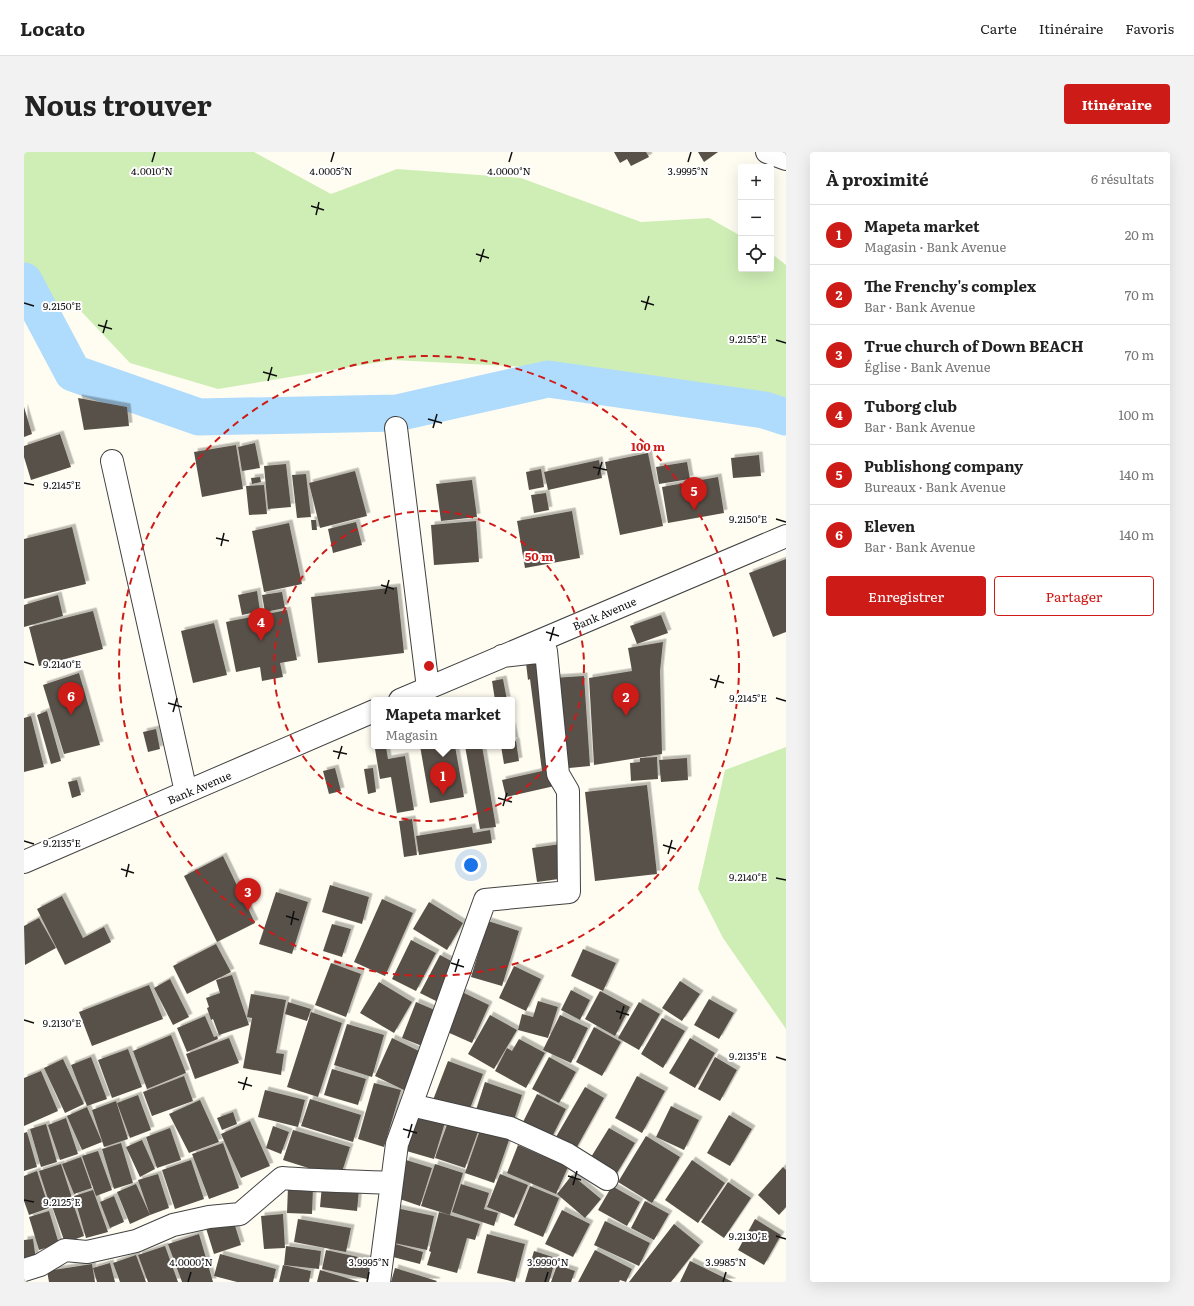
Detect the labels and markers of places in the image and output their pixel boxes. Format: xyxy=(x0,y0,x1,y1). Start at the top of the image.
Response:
pin: 5 xyxy=(681,477,707,510)
pin: 4 xyxy=(248,608,274,641)
centre of rings xyxy=(422,659,436,673)
pin: 6 xyxy=(58,682,84,715)
pin: 2 xyxy=(613,683,639,716)
pin: 1 xyxy=(430,762,456,795)
pin: 3 xyxy=(235,878,261,911)

